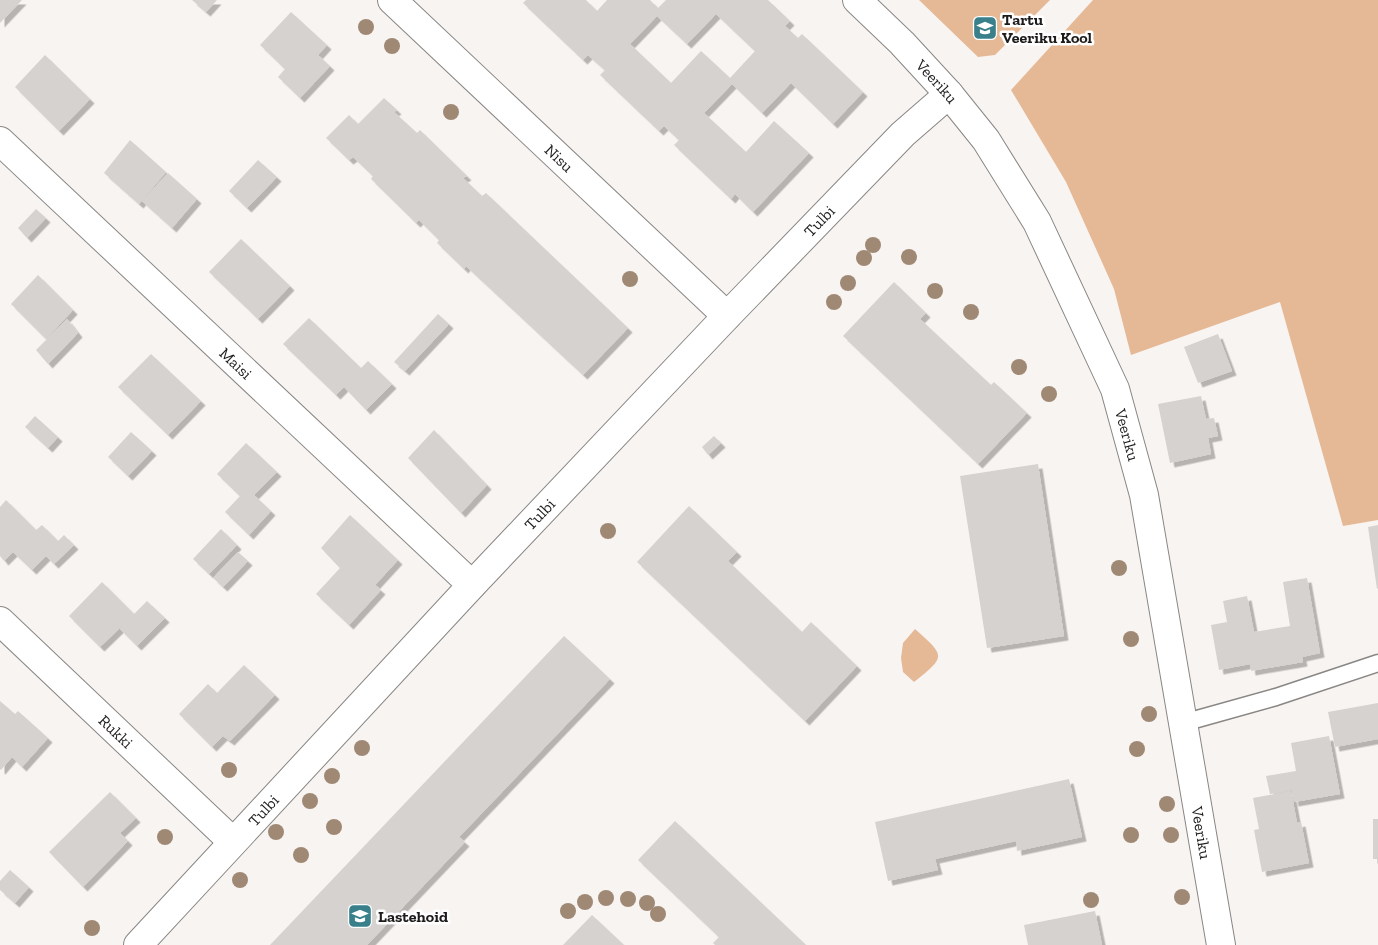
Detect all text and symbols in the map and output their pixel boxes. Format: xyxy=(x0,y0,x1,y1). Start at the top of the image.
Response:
place label: Tartu Veeriku Kool xyxy=(1002,10,1093,47)
school or university icon: Tartu Veeriku Kool xyxy=(972,15,998,41)
street label: Veeriku xyxy=(911,55,962,107)
street label: Nisu xyxy=(541,140,577,176)
street label: Tulbi xyxy=(800,201,839,241)
street label: Maisi xyxy=(215,344,256,384)
street label: Veeriku xyxy=(1111,406,1143,463)
street label: Tulbi xyxy=(520,494,559,534)
street label: Rukki xyxy=(95,711,137,752)
street label: Tulbi xyxy=(244,790,283,830)
street label: Veeriku xyxy=(1187,804,1215,860)
school or university icon: Lastehoid xyxy=(347,903,373,929)
place label: Lastehoid xyxy=(378,907,448,926)

